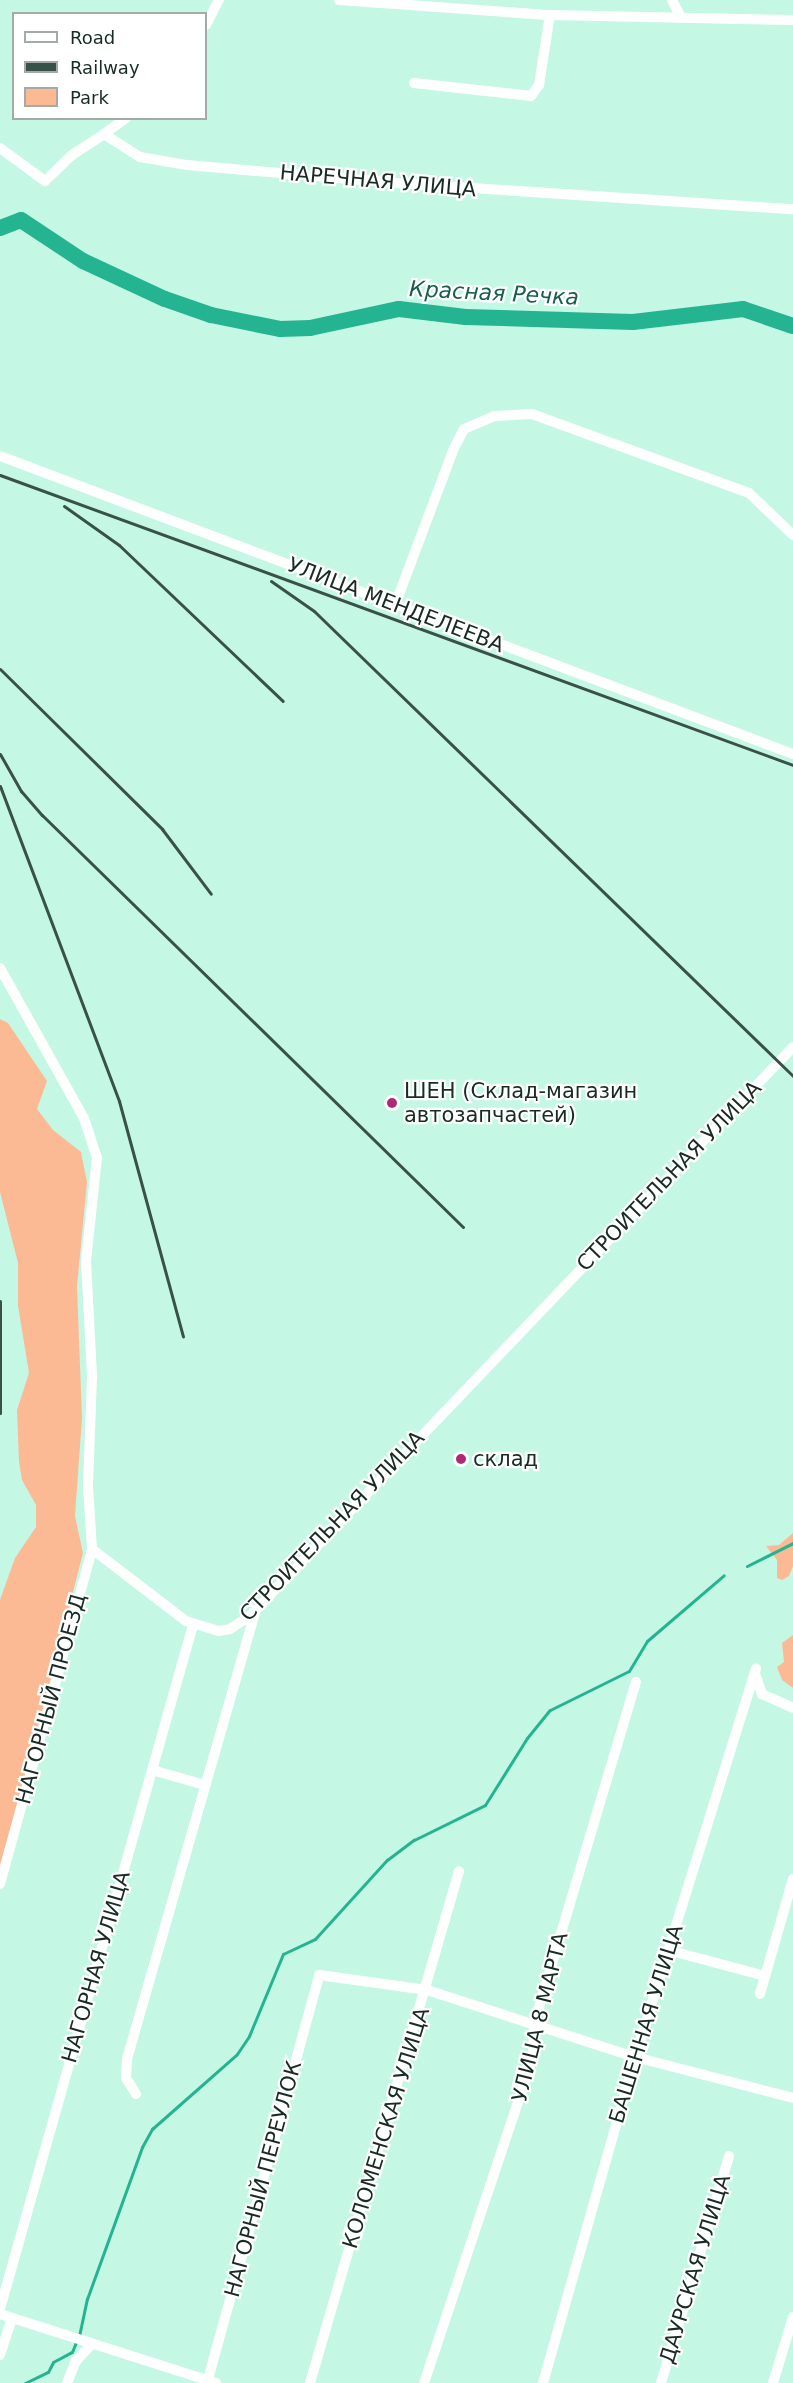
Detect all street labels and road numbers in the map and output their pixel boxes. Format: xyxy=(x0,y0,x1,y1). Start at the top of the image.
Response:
street label: НАРЕЧНАЯ УЛИЦА xyxy=(279,160,477,202)
street label: УЛИЦА МЕНДЕЛЕЕВА xyxy=(284,552,508,658)
street label: СТРОИТЕЛЬНАЯ УЛИЦА xyxy=(571,1076,767,1276)
street label: СТРОИТЕЛЬНАЯ УЛИЦА xyxy=(234,1426,430,1626)
street label: НАГОРНЫЙ ПРОЕЗД xyxy=(11,1591,91,1807)
street label: НАГОРНАЯ УЛИЦА xyxy=(57,1868,135,2066)
street label: БАШЕННАЯ УЛИЦА xyxy=(604,1921,688,2127)
street label: УЛИЦА 8 МАРТА xyxy=(507,1930,573,2104)
street label: КОЛОМЕНСКАЯ УЛИЦА xyxy=(337,2004,435,2252)
street label: НАГОРНЫЙ ПЕРЕУЛОК xyxy=(219,2058,307,2300)
street label: ДАУРСКАЯ УЛИЦА xyxy=(654,2171,736,2367)

